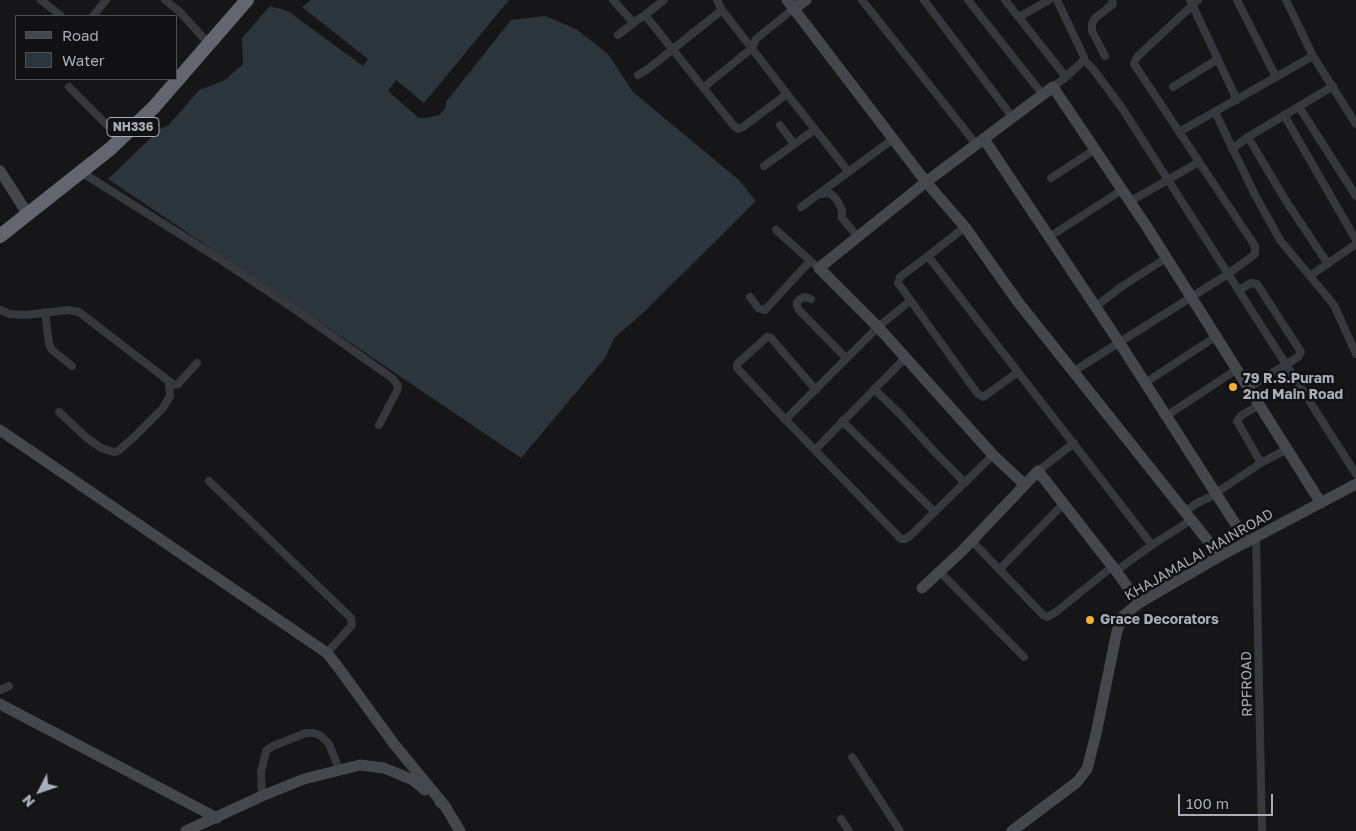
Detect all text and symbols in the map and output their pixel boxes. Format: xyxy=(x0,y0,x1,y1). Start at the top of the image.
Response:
legend xyxy=(15,15,178,80)
text: Road xyxy=(62,26,99,44)
text: Water xyxy=(62,51,105,69)
road number: NH336 xyxy=(107,118,159,136)
place label: 79 R.S.Puram 2nd Main Road xyxy=(1243,371,1343,404)
marker: 79 R.S.Puram 2nd Main Road xyxy=(1227,381,1239,393)
street label: KHAJAMALAI MAINROAD xyxy=(1122,506,1276,604)
place label: Grace Decorators xyxy=(1100,612,1219,628)
marker: Grace Decorators xyxy=(1084,614,1096,626)
street label: RPFROAD xyxy=(1238,651,1256,717)
north arrow xyxy=(15,766,65,816)
scale bar xyxy=(1181,784,1276,816)
text: N xyxy=(18,792,38,811)
text: 100 m xyxy=(1186,794,1229,812)

